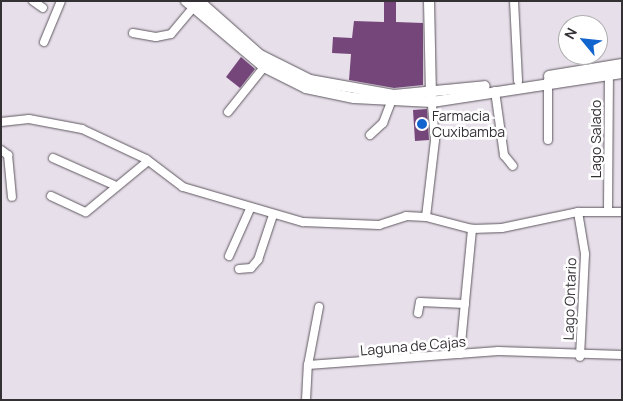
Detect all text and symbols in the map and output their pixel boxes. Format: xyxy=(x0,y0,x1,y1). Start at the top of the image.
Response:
north arrow xyxy=(558,15,608,65)
text: N xyxy=(559,24,581,42)
street label: Lago Salado xyxy=(588,100,604,178)
place label: Farmacia Cuxibamba xyxy=(432,108,505,140)
marker: Farmacia Cuxibamba xyxy=(416,118,428,130)
street label: Lago Ontario xyxy=(560,257,580,341)
street label: Laguna de Cajas xyxy=(359,333,467,359)

